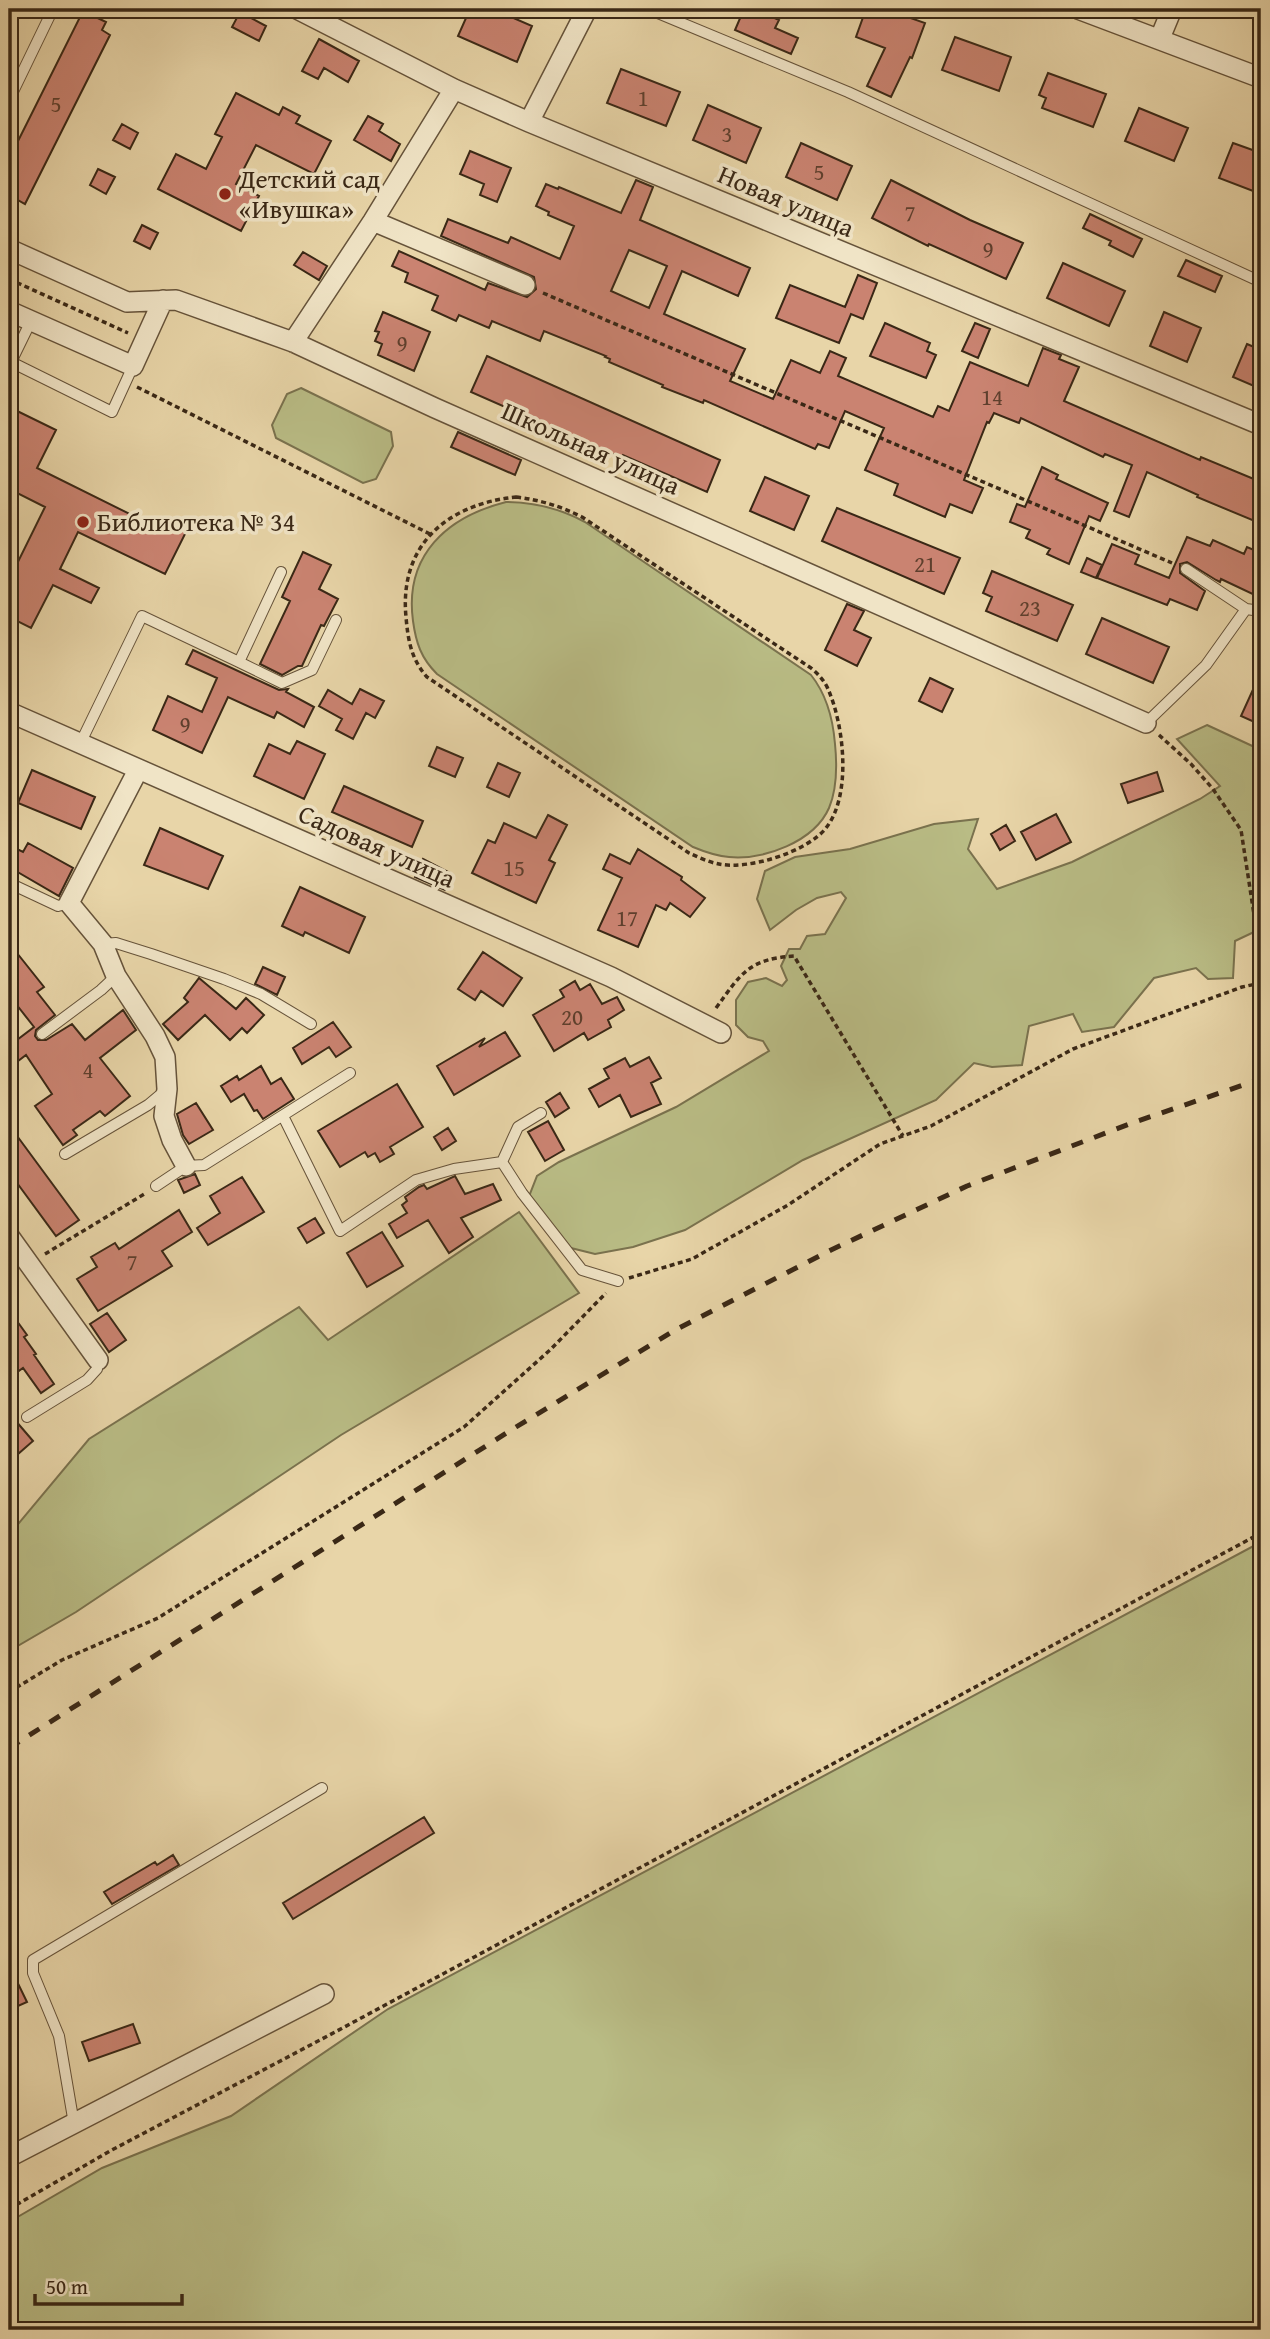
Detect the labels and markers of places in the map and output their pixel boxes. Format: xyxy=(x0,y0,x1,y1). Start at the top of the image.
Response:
place label: Детский сад «Ивушка» xyxy=(238,159,380,228)
marker: Детский сад «Ивушка» xyxy=(217,186,233,202)
place label: Библиотека № 34 xyxy=(97,502,295,541)
marker: Библиотека № 34 xyxy=(75,514,91,530)

